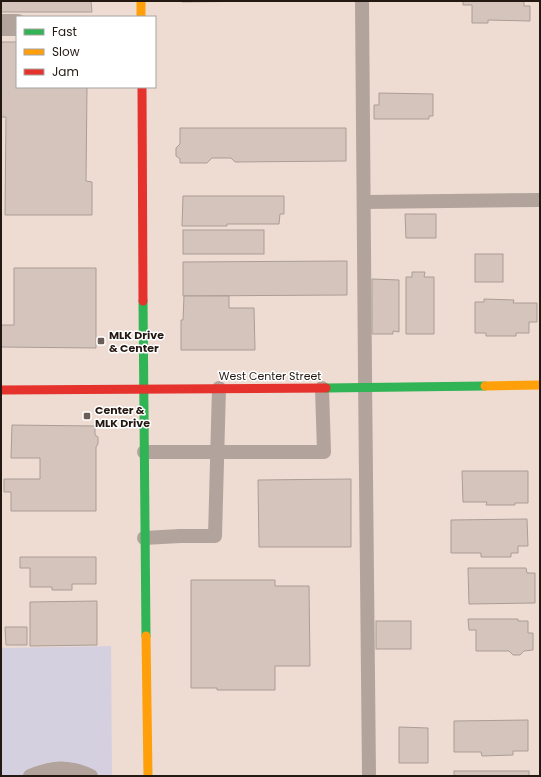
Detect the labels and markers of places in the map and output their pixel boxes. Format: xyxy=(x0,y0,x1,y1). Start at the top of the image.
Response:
place label: MLK Drive & Center xyxy=(109,327,164,356)
marker: MLK Drive & Center xyxy=(96,336,106,346)
place label: Center & MLK Drive xyxy=(95,402,150,431)
marker: Center & MLK Drive xyxy=(82,411,92,421)

